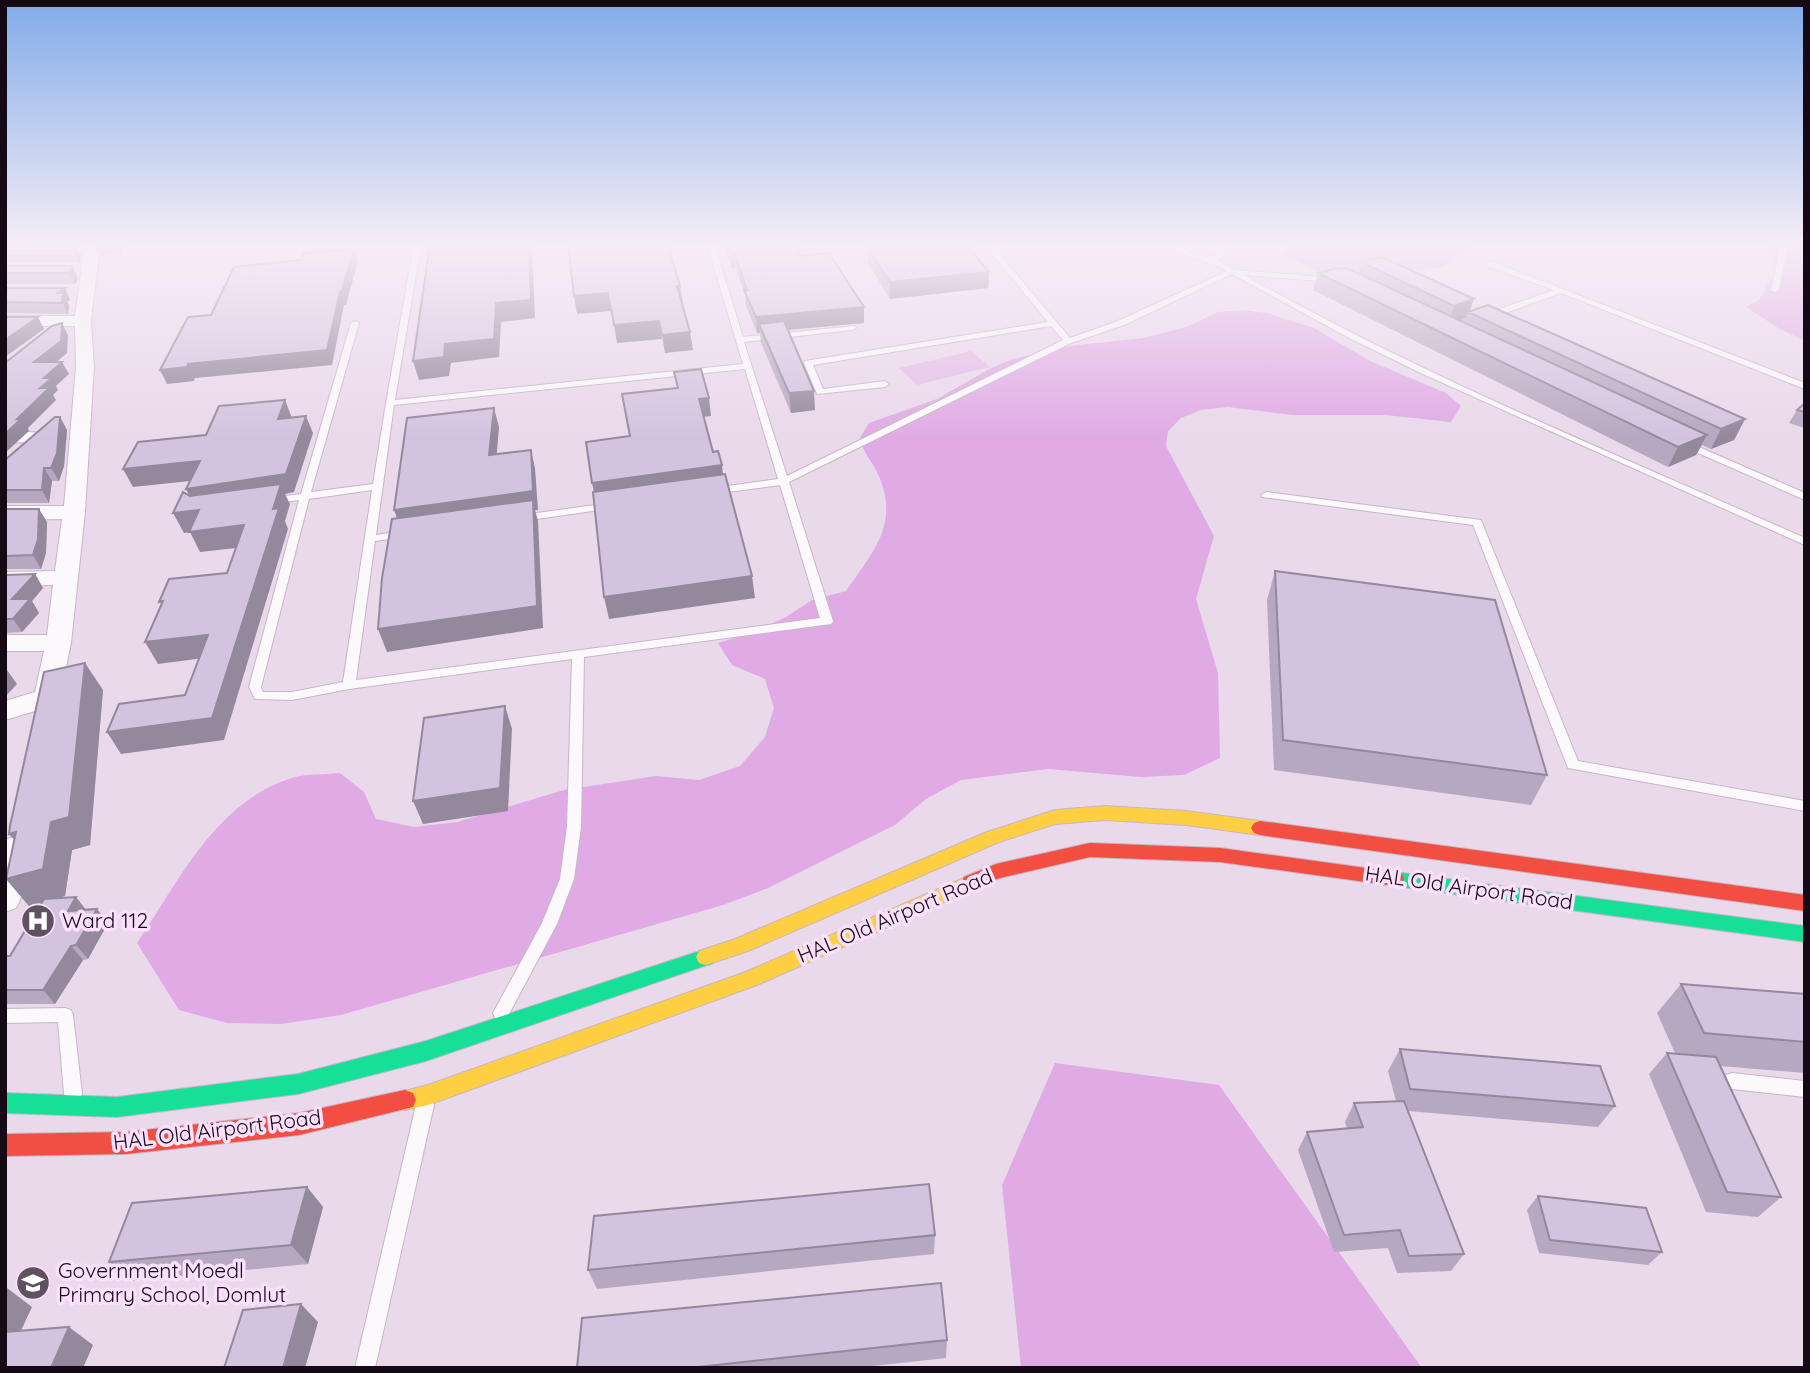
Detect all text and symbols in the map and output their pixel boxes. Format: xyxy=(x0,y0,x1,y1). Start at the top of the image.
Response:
street label: HAL Old Airport Road xyxy=(1364,860,1575,914)
street label: HAL Old Airport Road xyxy=(793,862,996,968)
hospital icon: Ward 112 xyxy=(19,902,57,940)
place label: Ward 112 xyxy=(62,907,148,933)
street label: HAL Old Airport Road xyxy=(111,1103,322,1155)
place label: Government Moedl Primary School, Domlut xyxy=(58,1257,286,1307)
school or university icon: Government Moedl Primary School, Domlut xyxy=(14,1264,52,1302)

